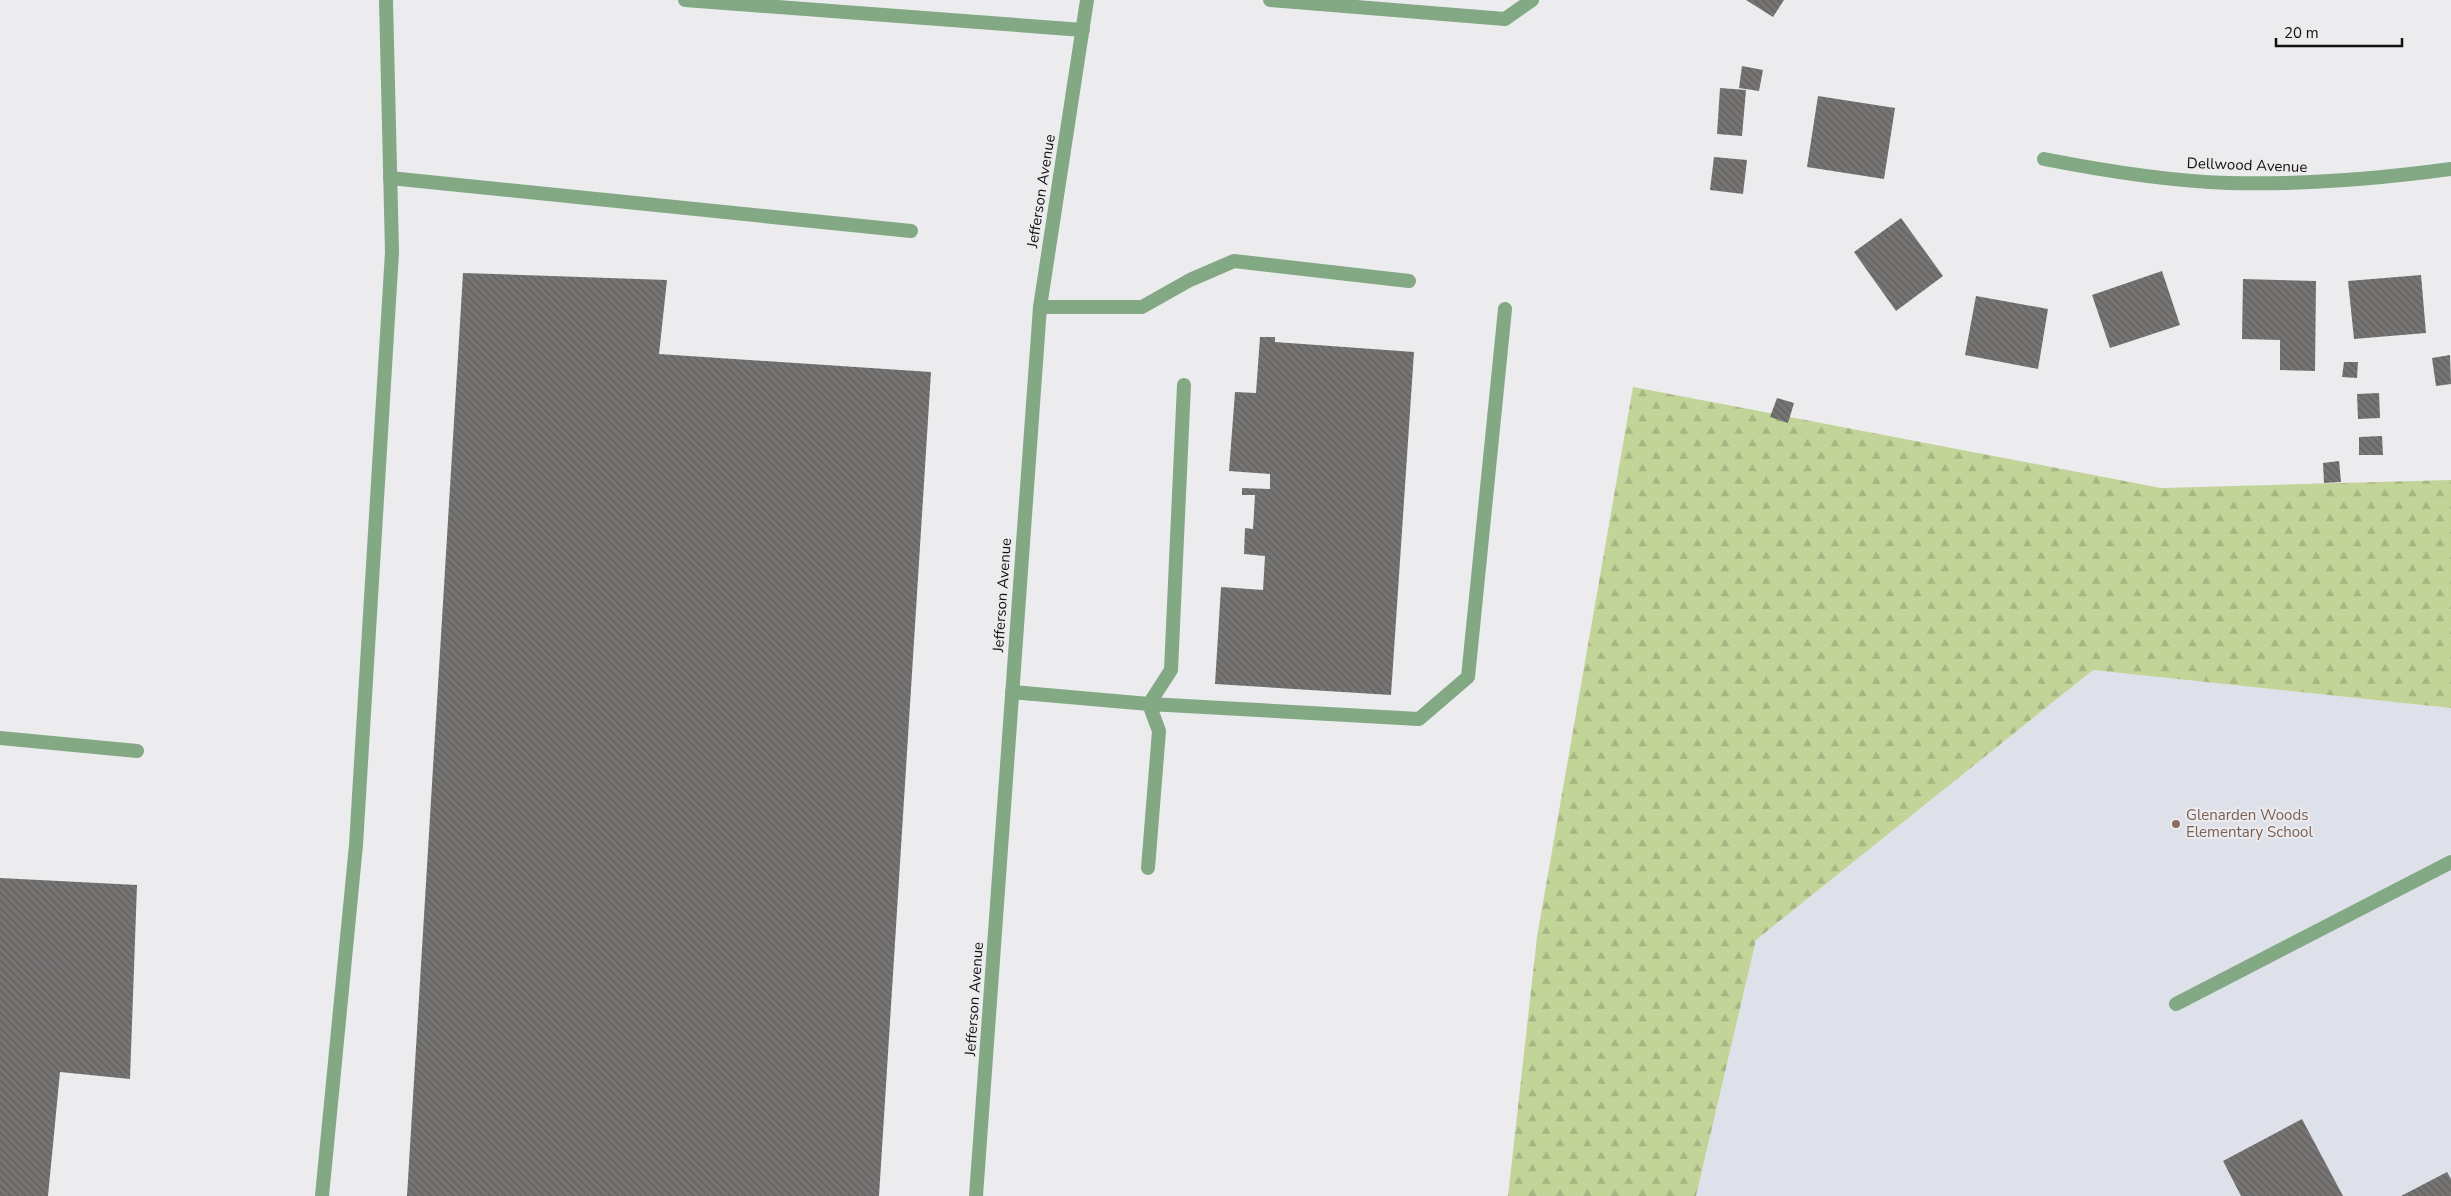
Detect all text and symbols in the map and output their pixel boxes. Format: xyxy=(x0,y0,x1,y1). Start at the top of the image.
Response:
scale bar xyxy=(2276,15,2402,47)
text: 20 m xyxy=(2284,23,2319,43)
street label: Jefferson Avenue xyxy=(1022,133,1060,250)
street label: Dellwood Avenue xyxy=(2186,153,2308,177)
street label: Jefferson Avenue xyxy=(988,537,1016,654)
place label: Glenarden Woods Elementary School xyxy=(2186,805,2313,842)
marker: Glenarden Woods Elementary School xyxy=(2170,818,2182,830)
street label: Jefferson Avenue xyxy=(960,941,988,1058)

